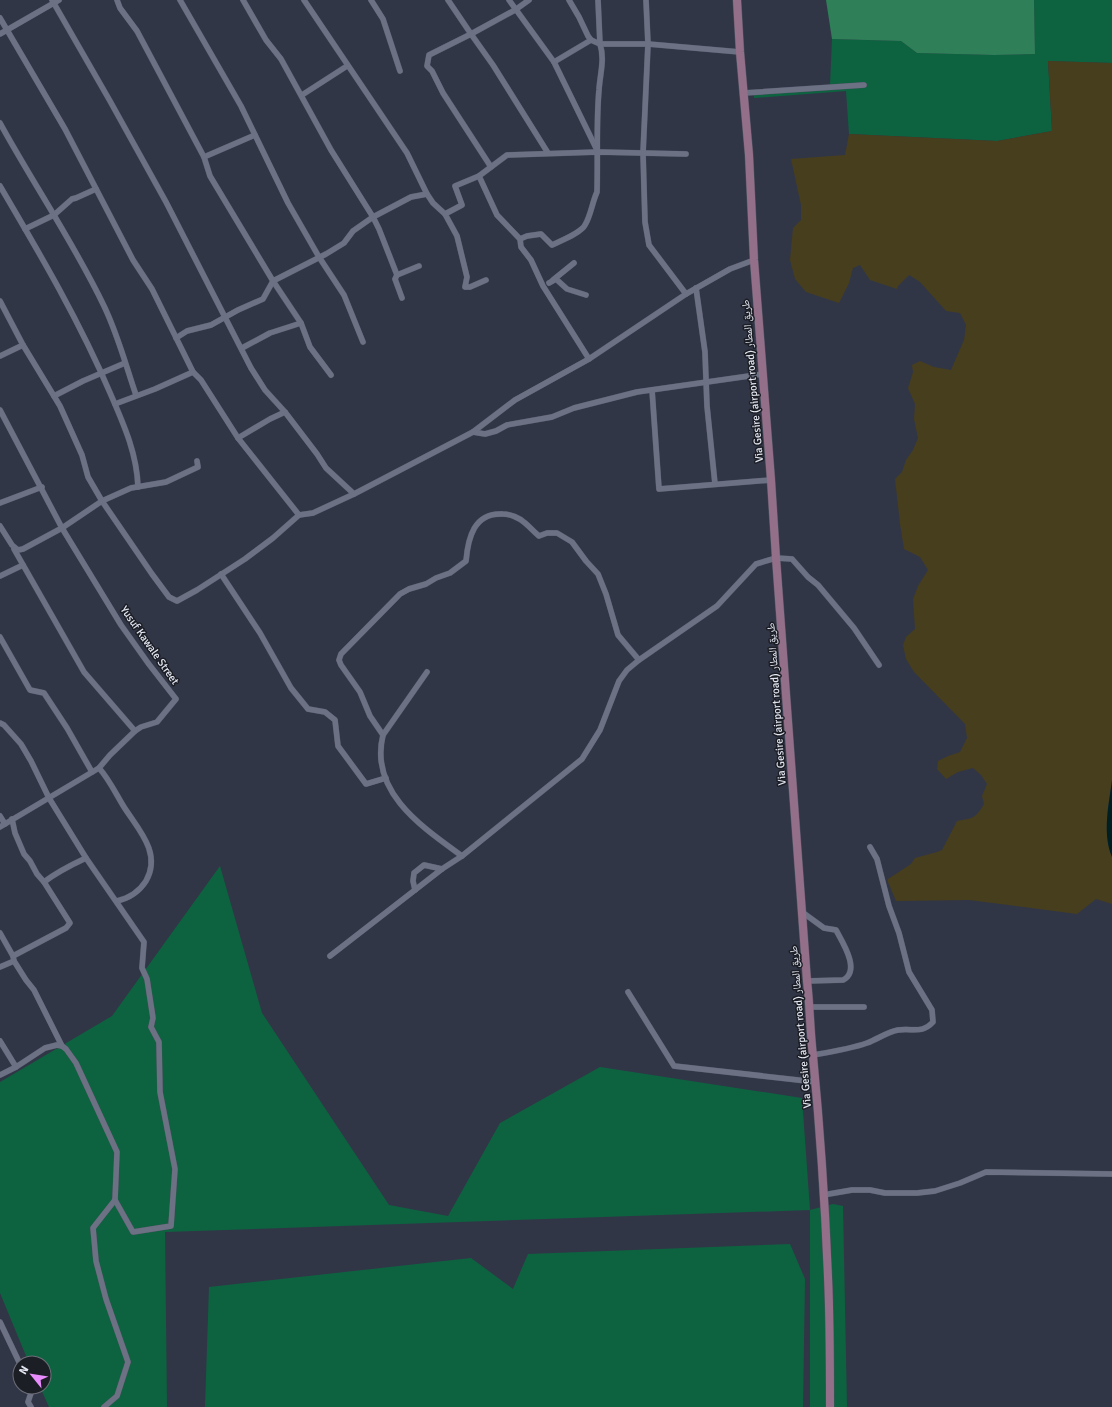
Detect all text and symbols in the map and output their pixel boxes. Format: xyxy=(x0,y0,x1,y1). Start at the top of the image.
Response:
street label: Via Gesire (airport road) طريق المطار xyxy=(739,299,766,463)
street label: Yusuf Kawale Street xyxy=(118,603,182,687)
street label: Via Gesire (airport road) طريق المطار xyxy=(764,622,789,786)
street label: Via Gesire (airport road) طريق المطار xyxy=(787,945,814,1109)
north arrow xyxy=(12,1355,52,1395)
text: N xyxy=(16,1364,31,1377)

